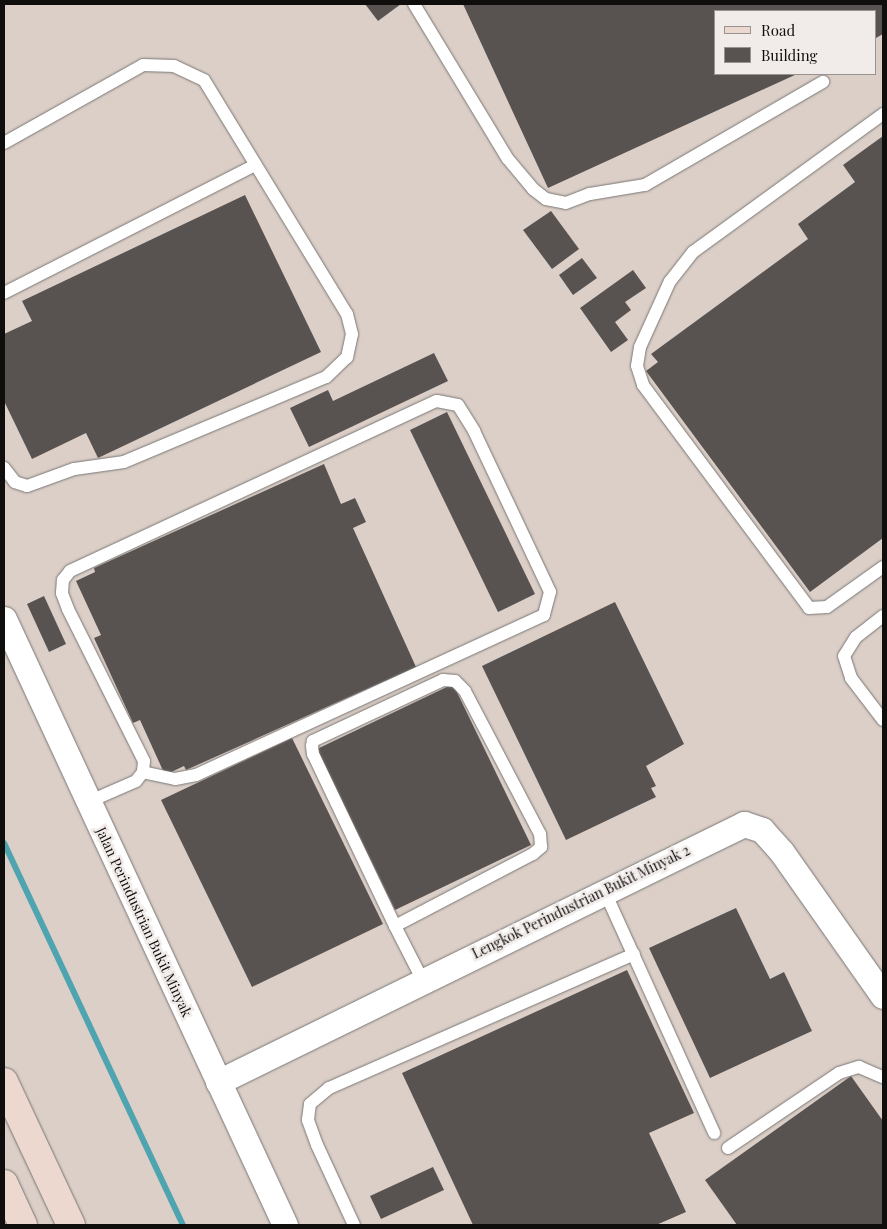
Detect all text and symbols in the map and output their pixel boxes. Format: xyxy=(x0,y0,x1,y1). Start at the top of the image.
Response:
legend xyxy=(714,10,877,75)
text: Road xyxy=(761,20,795,40)
text: Building xyxy=(761,45,817,65)
street label: Jalan Perindustrian Bukit Minyak xyxy=(92,824,196,1020)
street label: Lengkok Perindustrian Bukit Minyak 2 xyxy=(469,842,693,962)

